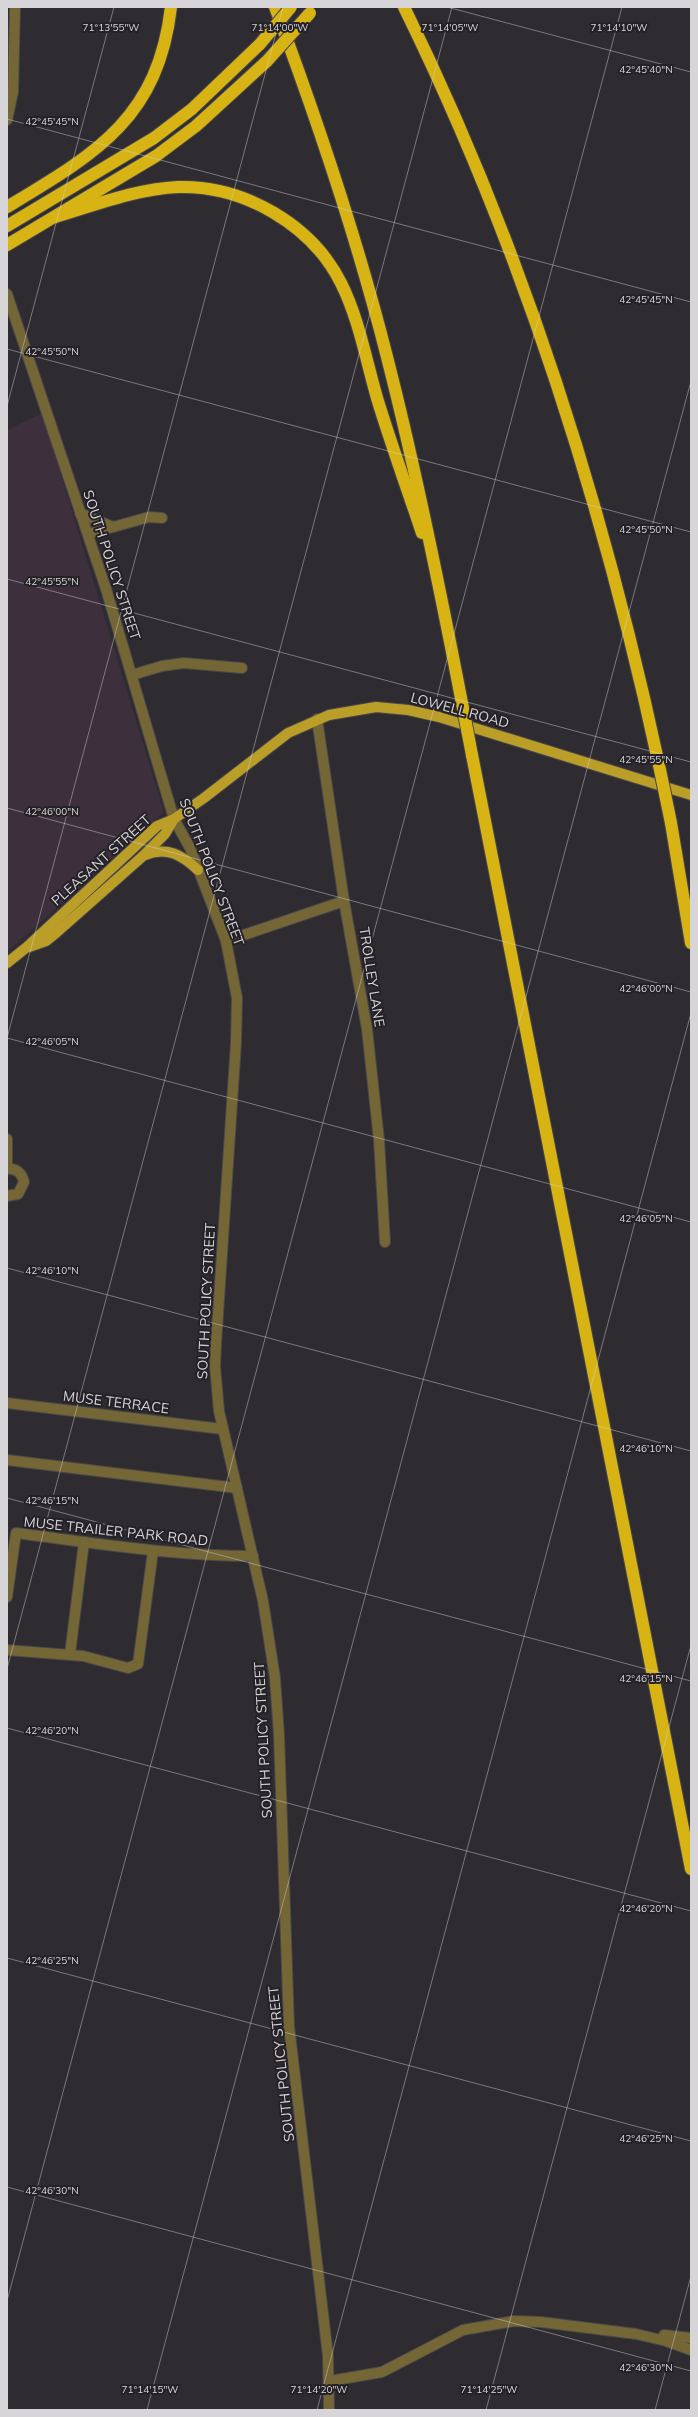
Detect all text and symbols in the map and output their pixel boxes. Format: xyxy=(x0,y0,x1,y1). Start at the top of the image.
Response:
text: 71°13'55"W xyxy=(83,21,139,34)
text: 71°14'00"W xyxy=(252,21,308,34)
text: 71°14'05"W xyxy=(422,21,478,34)
text: 71°14'10"W xyxy=(591,21,647,34)
text: 42°45'40"N xyxy=(619,63,673,76)
text: 42°45'45"N xyxy=(25,115,79,128)
text: 42°45'45"N xyxy=(619,293,673,306)
text: 42°45'50"N xyxy=(25,345,79,358)
street label: SOUTH POLICY STREET xyxy=(79,488,145,643)
text: 42°45'50"N xyxy=(619,523,673,536)
text: 42°45'55"N xyxy=(25,575,79,588)
street label: LOWELL ROAD xyxy=(409,688,511,732)
text: 42°45'55"N xyxy=(619,753,673,766)
street label: SOUTH POLICY STREET xyxy=(176,796,249,949)
text: 42°46'00"N xyxy=(25,805,79,818)
street label: PLEASANT STREET xyxy=(47,810,155,909)
street label: TROLLEY LANE xyxy=(355,926,389,1028)
text: 42°46'00"N xyxy=(619,982,673,995)
text: 42°46'05"N xyxy=(25,1035,79,1048)
text: 42°46'05"N xyxy=(619,1212,673,1225)
street label: SOUTH POLICY STREET xyxy=(193,1222,219,1380)
text: 42°46'10"N xyxy=(25,1264,79,1277)
street label: MUSE TERRACE xyxy=(62,1387,170,1417)
text: 42°46'10"N xyxy=(619,1442,673,1455)
text: 42°46'15"N xyxy=(25,1494,79,1507)
street label: MUSE TRAILER PARK ROAD xyxy=(23,1512,209,1550)
street label: SOUTH POLICY STREET xyxy=(250,1661,276,1819)
text: 42°46'15"N xyxy=(619,1672,673,1685)
text: 42°46'20"N xyxy=(25,1724,79,1737)
text: 42°46'20"N xyxy=(619,1902,673,1915)
text: 42°46'25"N xyxy=(25,1954,79,1967)
street label: SOUTH POLICY STREET xyxy=(264,1985,298,2143)
text: 42°46'25"N xyxy=(619,2132,673,2145)
text: 42°46'30"N xyxy=(25,2184,79,2197)
text: 42°46'30"N xyxy=(619,2361,673,2374)
text: 71°14'15"W xyxy=(122,2383,178,2396)
text: 71°14'20"W xyxy=(291,2383,347,2396)
text: 71°14'25"W xyxy=(461,2383,517,2396)

